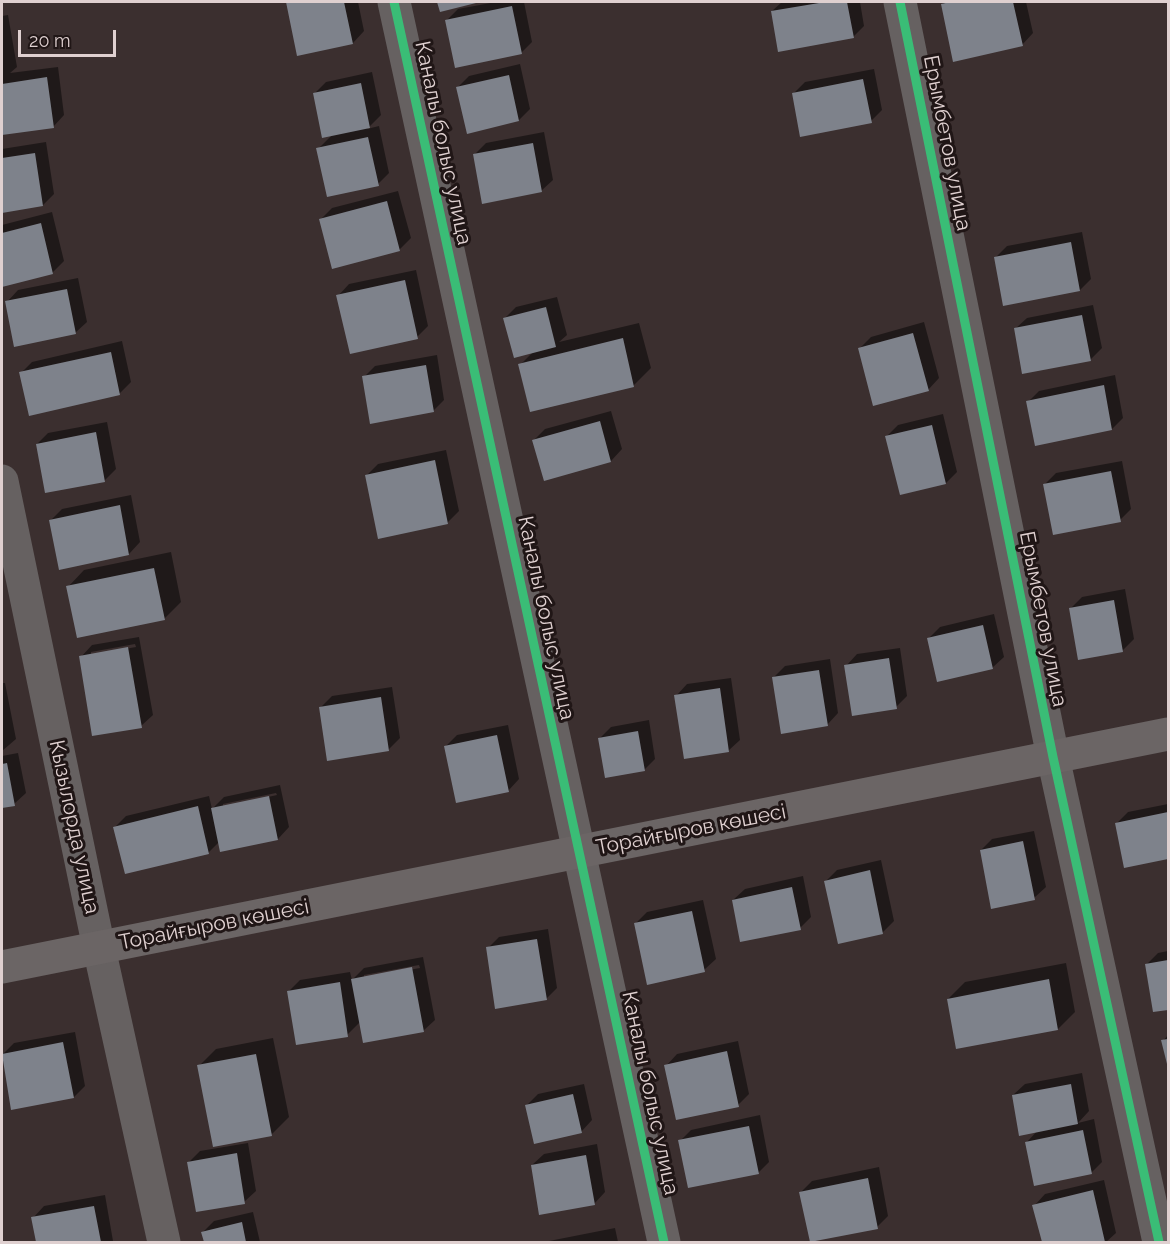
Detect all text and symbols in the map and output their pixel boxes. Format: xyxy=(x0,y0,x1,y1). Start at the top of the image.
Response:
scale bar xyxy=(21,18,118,56)
text: 20 m xyxy=(29,30,71,51)
street label: Каналы болыс улица xyxy=(409,39,477,247)
street label: Ерымбетов улица xyxy=(918,53,976,233)
street label: Каналы болыс улица xyxy=(512,514,580,722)
street label: Ерымбетов улица xyxy=(1014,529,1072,709)
street label: Кызылорда улица xyxy=(43,738,105,916)
street label: Торайғыров көшесі xyxy=(594,799,788,861)
street label: Торайғыров көшесі xyxy=(117,894,311,956)
street label: Каналы болыс улица xyxy=(616,989,684,1197)

